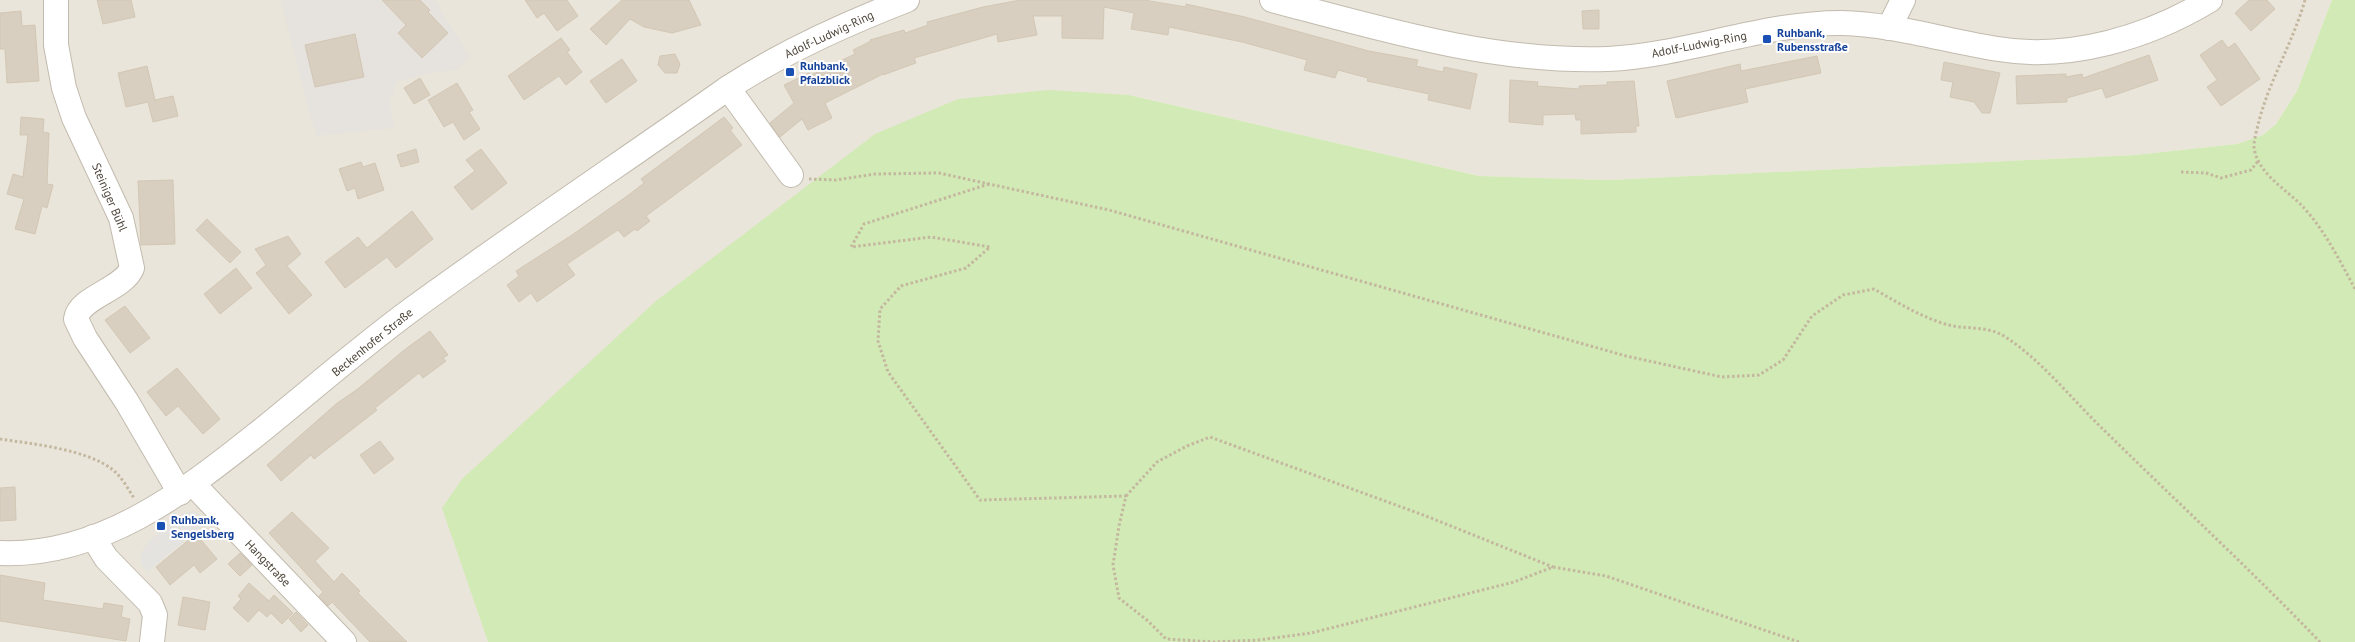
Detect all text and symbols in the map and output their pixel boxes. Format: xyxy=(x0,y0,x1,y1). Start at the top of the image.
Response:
street label: Adolf-Ludwig-Ring xyxy=(782,7,876,61)
place label: Ruhbank, Rubensstraße xyxy=(1777,25,1848,54)
street label: Adolf-Ludwig-Ring xyxy=(1650,27,1748,61)
marker: Ruhbank, Rubensstraße xyxy=(1761,33,1773,45)
place label: Ruhbank, Pfalzblick xyxy=(800,58,850,87)
marker: Ruhbank, Pfalzblick xyxy=(784,66,796,78)
street label: Steiniger Bühl xyxy=(89,161,131,234)
street label: Beckenhofer Straße xyxy=(328,305,416,379)
place label: Ruhbank, Sengelsberg xyxy=(171,512,234,541)
marker: Ruhbank, Sengelsberg xyxy=(155,520,167,532)
street label: Hangstraße xyxy=(242,536,294,590)

